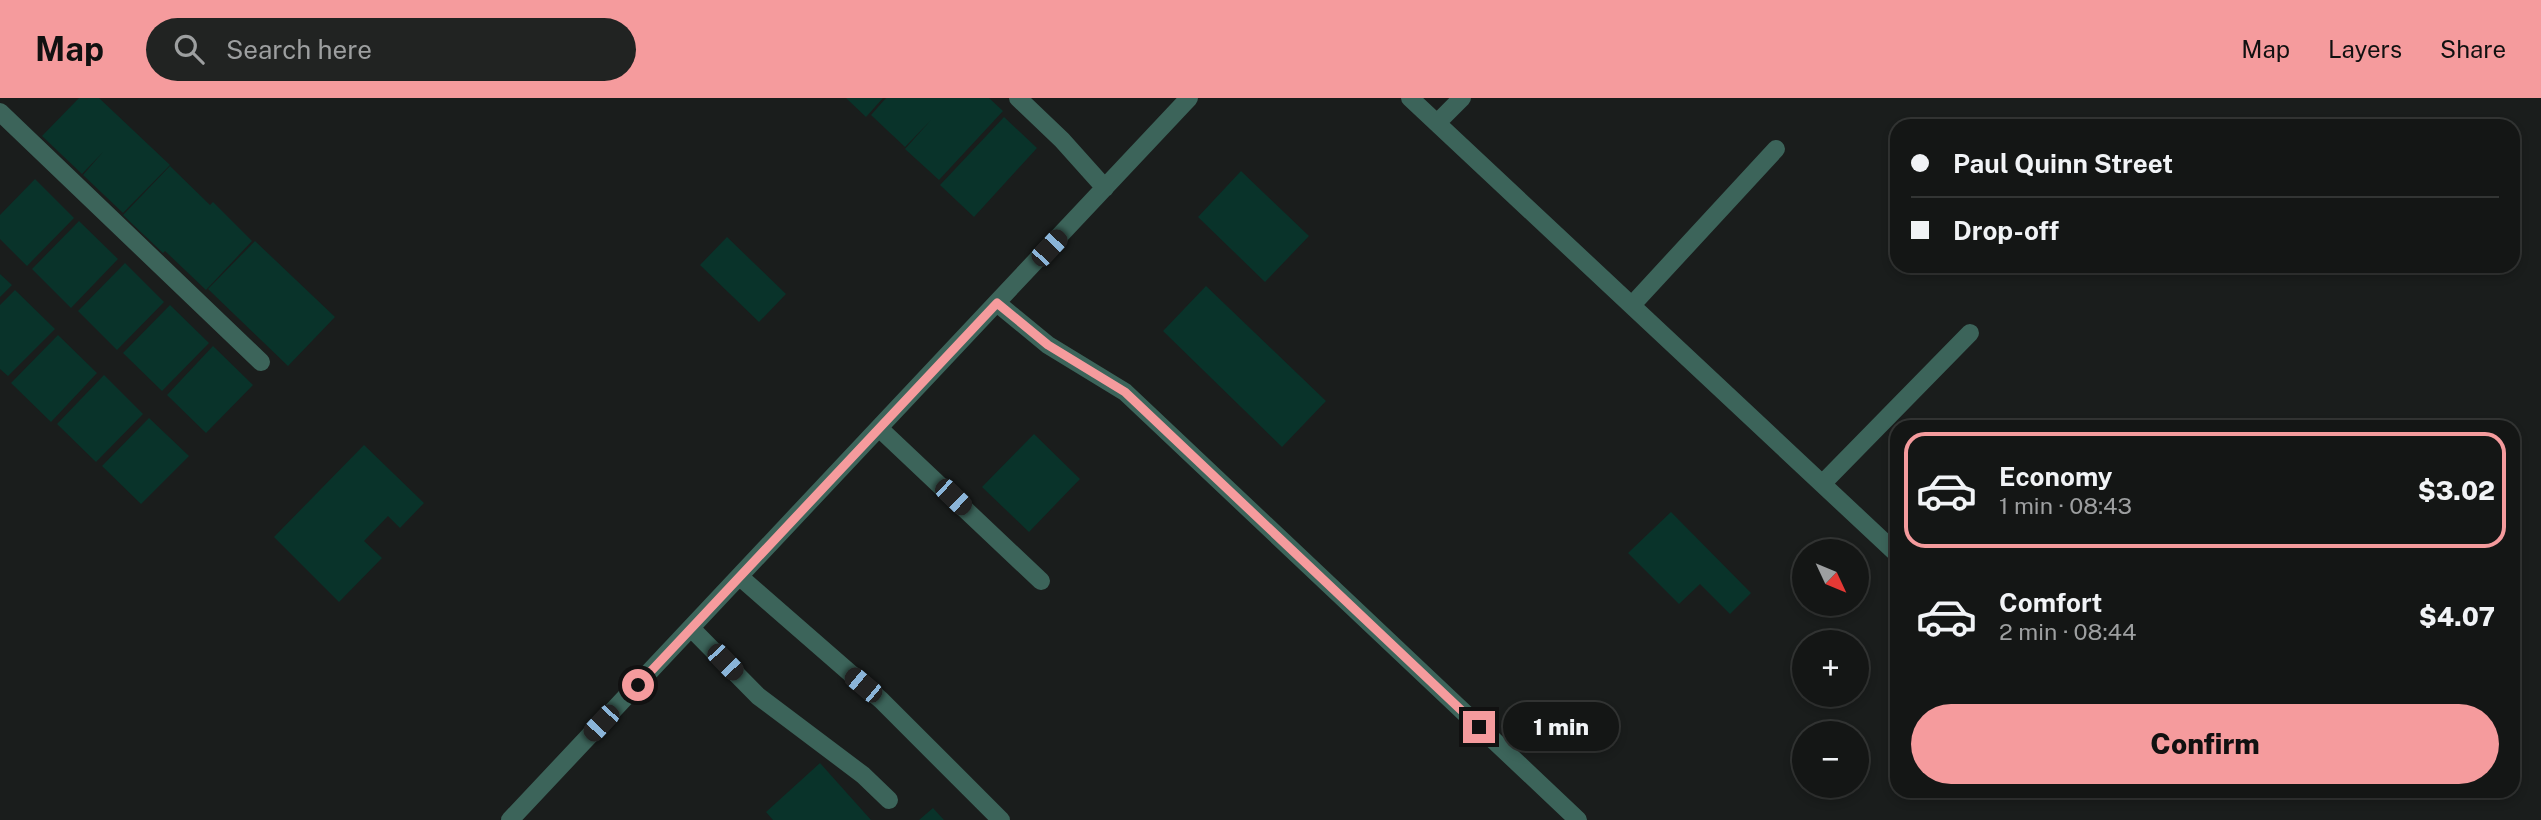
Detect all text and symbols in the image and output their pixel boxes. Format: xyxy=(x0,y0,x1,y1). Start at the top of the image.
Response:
search box xyxy=(146,18,636,81)
text: Map xyxy=(35,30,104,68)
icon: search xyxy=(170,30,208,68)
text: Search here xyxy=(226,34,372,65)
text: Map xyxy=(2241,35,2290,63)
text: Layers xyxy=(2328,35,2402,63)
text: Share xyxy=(2440,35,2506,63)
text: Paul Quinn Street xyxy=(1953,148,2173,179)
text: Drop-off xyxy=(1953,215,2059,246)
car xyxy=(1027,225,1072,271)
icon: car xyxy=(1915,459,1978,522)
text: Economy xyxy=(1999,461,2112,492)
car xyxy=(931,475,976,519)
text: $3.02 xyxy=(2418,475,2495,506)
text: 1 min · 08:43 xyxy=(1999,492,2132,519)
north arrow xyxy=(1792,539,1869,616)
map controls xyxy=(1792,539,1869,798)
icon: car xyxy=(1915,585,1978,648)
text: Comfort xyxy=(1999,587,2102,618)
text: $4.07 xyxy=(2419,601,2495,632)
text: 2 min · 08:44 xyxy=(1999,618,2136,645)
button: + xyxy=(1792,630,1869,707)
car xyxy=(703,640,748,684)
car xyxy=(841,663,886,707)
route start xyxy=(622,669,654,701)
car xyxy=(579,700,624,746)
callout: 1 min xyxy=(1504,702,1619,752)
button: Confirm xyxy=(1911,704,2499,784)
route end xyxy=(1463,711,1495,743)
text: 1 min xyxy=(1533,713,1589,740)
button: − xyxy=(1792,721,1869,798)

